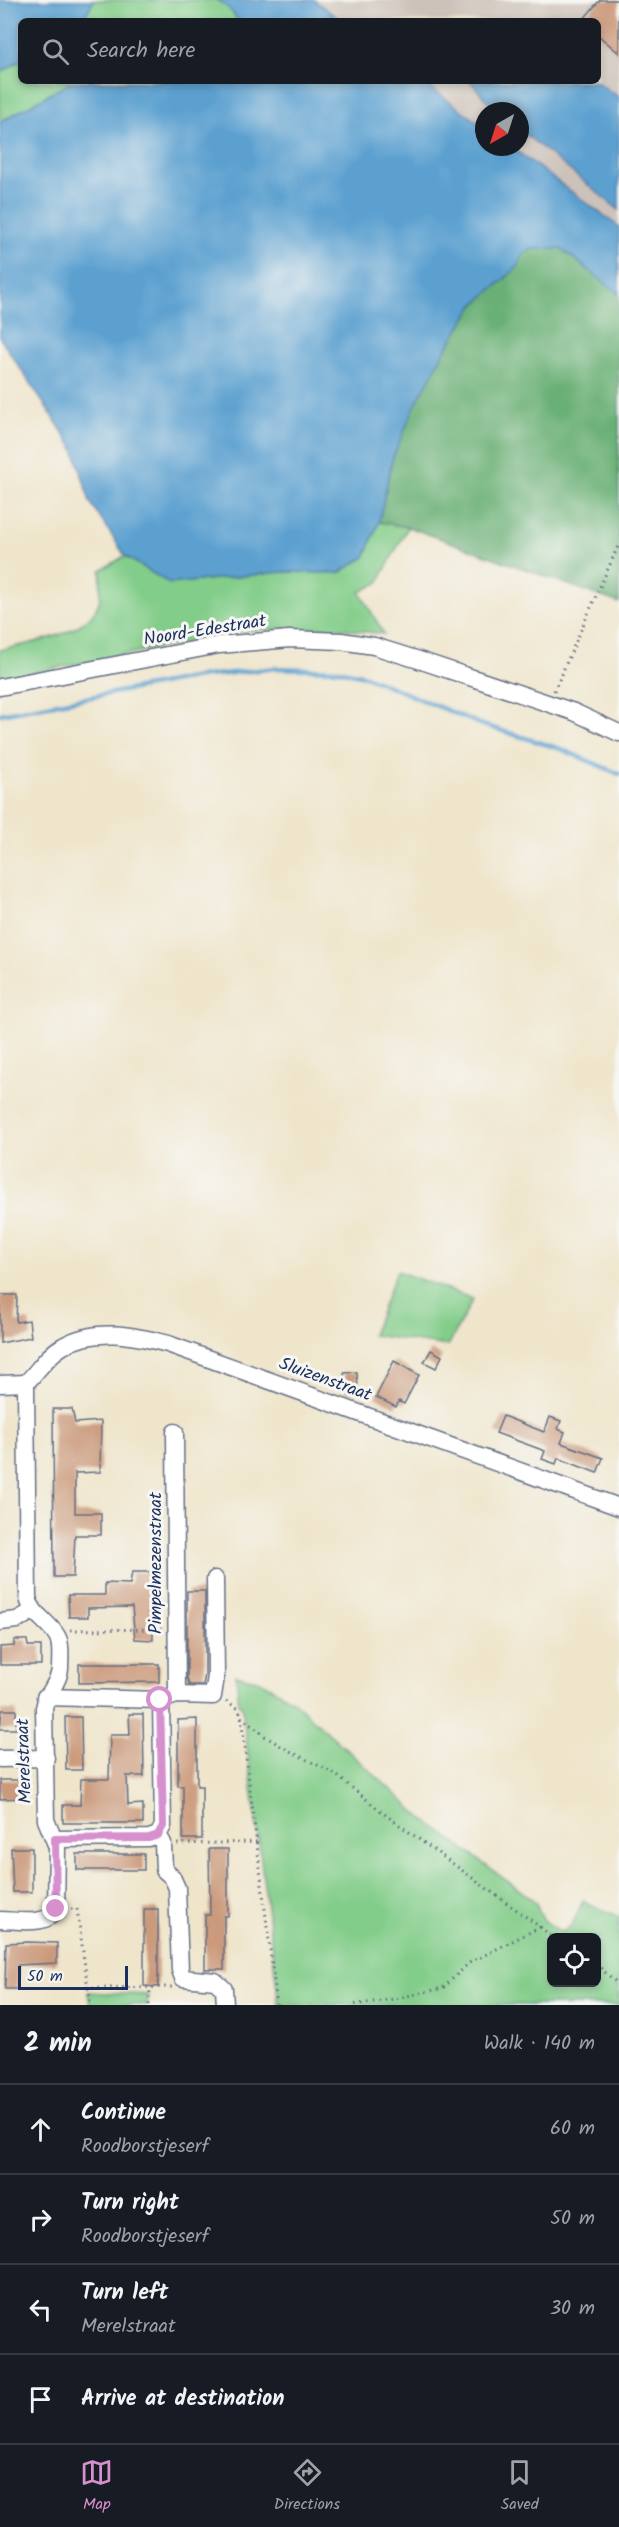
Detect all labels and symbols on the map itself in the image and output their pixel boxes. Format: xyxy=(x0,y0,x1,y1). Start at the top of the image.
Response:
north arrow xyxy=(475,102,529,156)
street label: Noord-Edestraat xyxy=(142,607,269,655)
street label: Sluizenstraat xyxy=(274,1350,376,1411)
street label: Pimpelmezenstraat xyxy=(142,1491,171,1634)
route start xyxy=(146,1686,172,1712)
street label: Merelstraat xyxy=(9,1717,41,1804)
route end xyxy=(42,1895,68,1921)
scale bar xyxy=(18,1963,128,1990)

